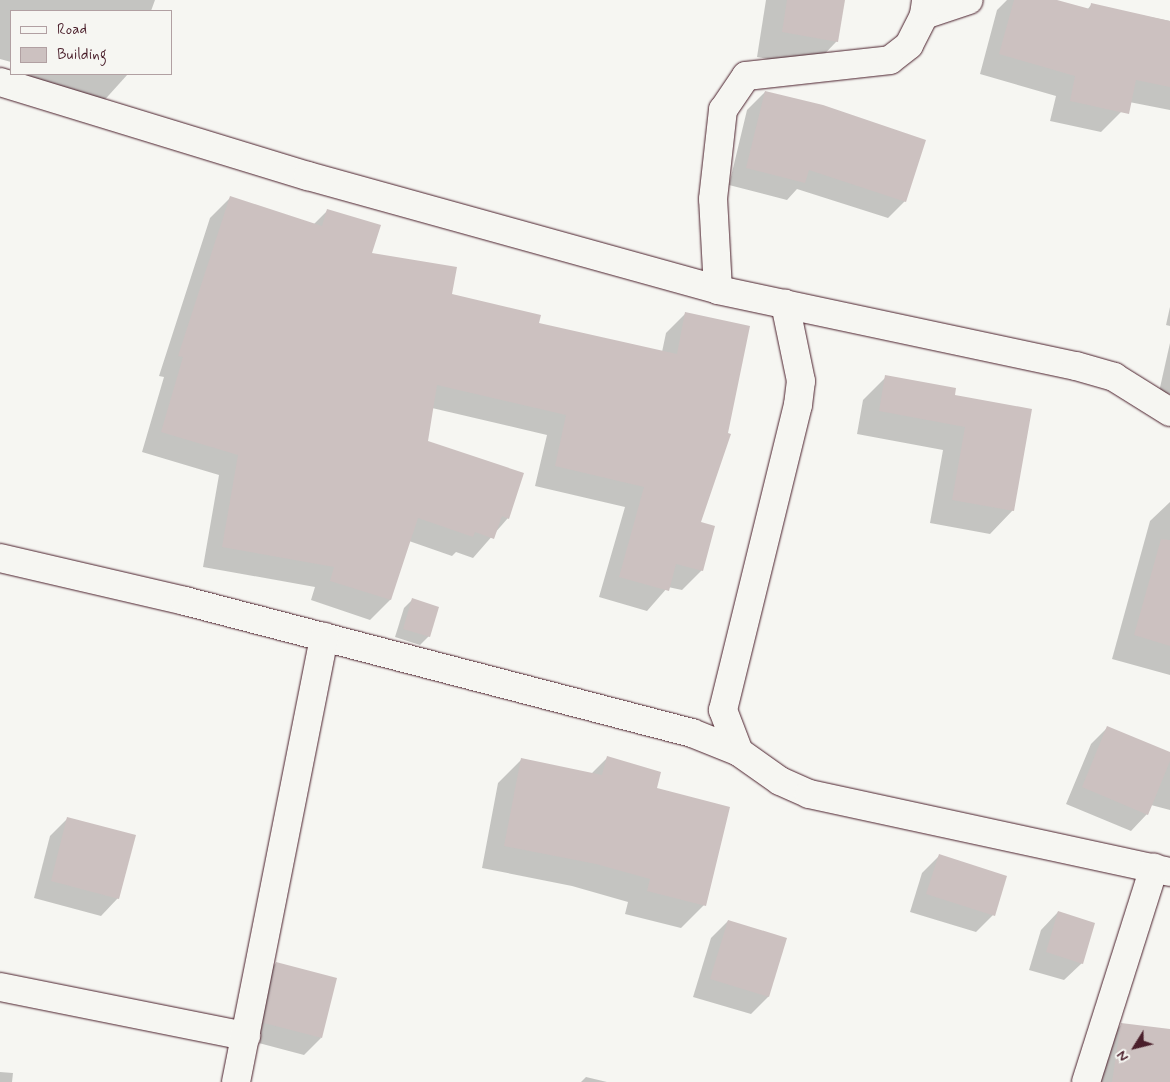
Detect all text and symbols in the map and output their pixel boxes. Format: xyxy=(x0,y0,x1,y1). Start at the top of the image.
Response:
legend xyxy=(10,10,172,75)
text: Road xyxy=(57,20,87,40)
text: Building xyxy=(57,45,107,65)
north arrow xyxy=(1110,1022,1160,1072)
text: N xyxy=(1113,1047,1133,1065)

